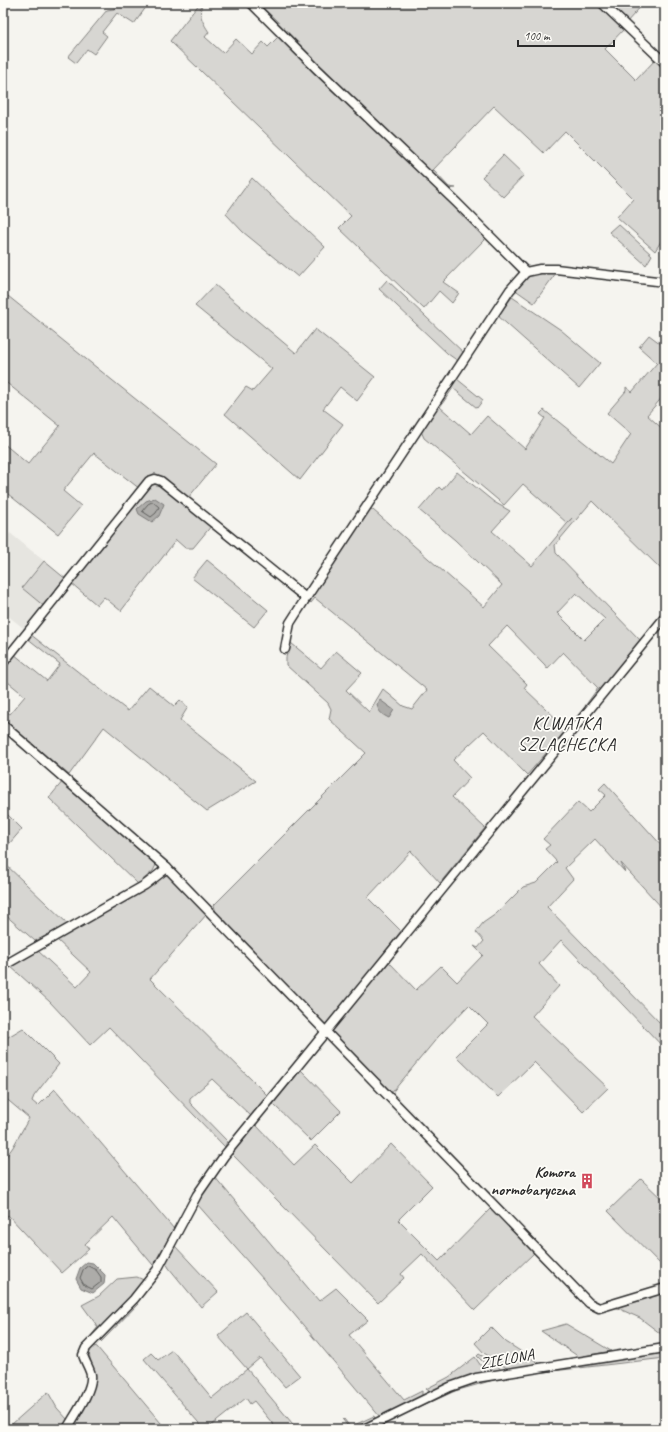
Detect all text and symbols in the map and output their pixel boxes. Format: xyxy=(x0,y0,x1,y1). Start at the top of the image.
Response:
scale bar xyxy=(518,22,614,48)
text: 100 m xyxy=(524,28,551,44)
district label: KLWATKA SZLACHECKA xyxy=(518,712,616,755)
place label: Komora normobaryczna xyxy=(491,1162,577,1200)
building icon: Komora normobaryczna xyxy=(578,1172,596,1190)
street label: ZIELONA xyxy=(478,1344,537,1374)

